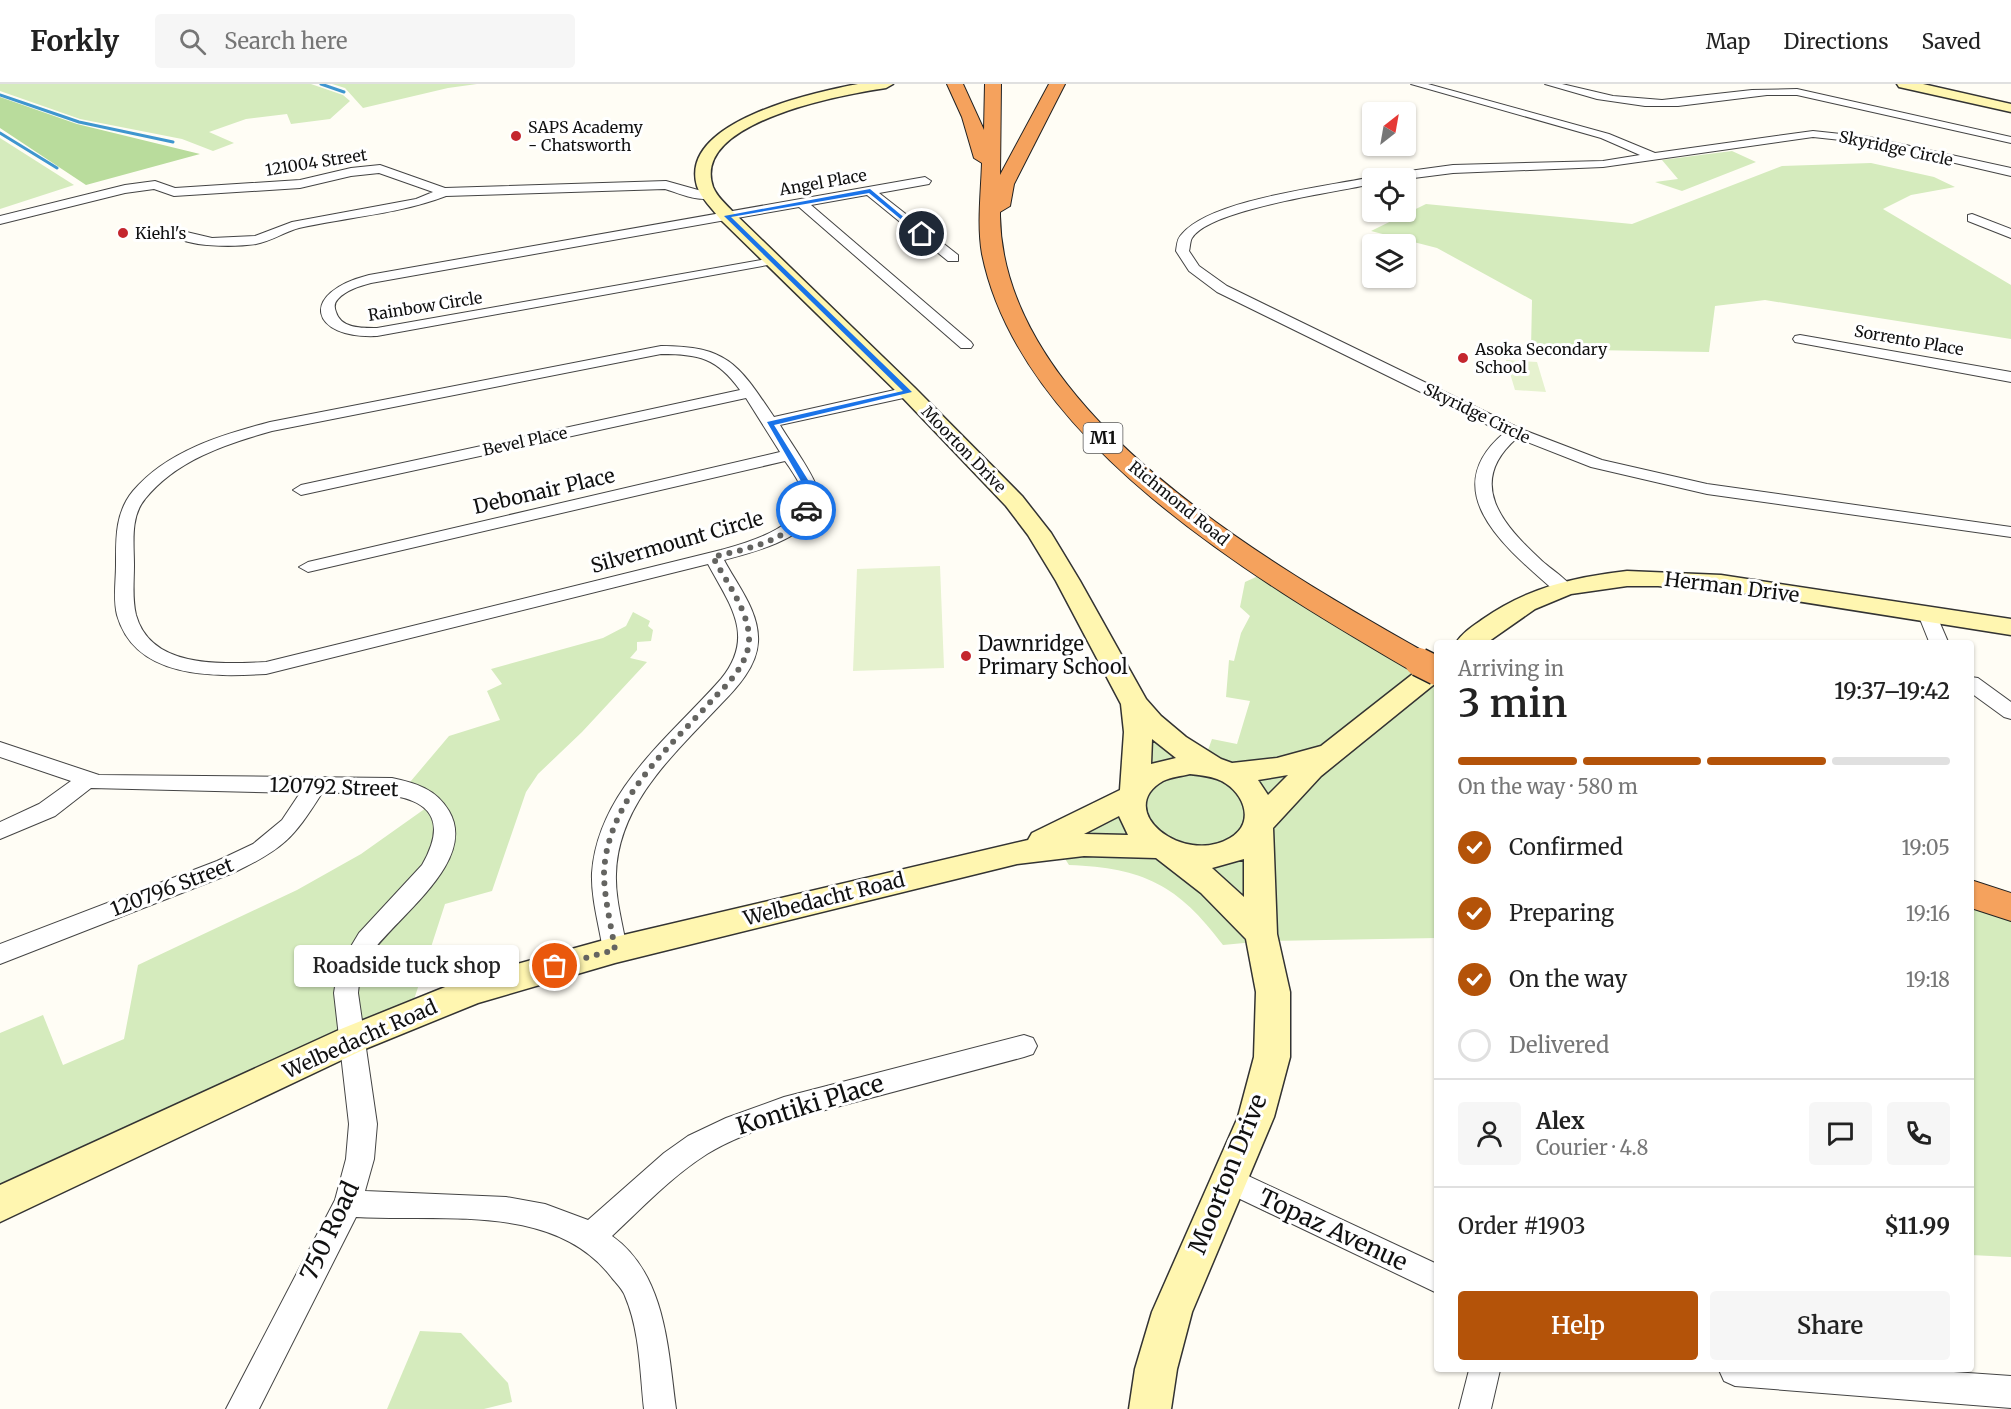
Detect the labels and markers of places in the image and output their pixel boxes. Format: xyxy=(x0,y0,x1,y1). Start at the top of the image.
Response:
place label: SAPS Academy - Chatsworth xyxy=(528,117,644,155)
marker: SAPS Academy - Chatsworth xyxy=(509,129,523,143)
pin xyxy=(896,208,947,259)
place label: Kiehl's xyxy=(135,223,187,243)
marker: Kiehl's xyxy=(116,226,130,240)
place label: Asoka Secondary School xyxy=(1474,339,1608,377)
marker: Asoka Secondary School xyxy=(1456,351,1470,365)
place label: Dawnridge Primary School xyxy=(978,631,1128,679)
marker: Dawnridge Primary School xyxy=(959,649,973,663)
pin xyxy=(529,940,580,991)
callout: Roadside tuck shop xyxy=(294,945,519,987)

